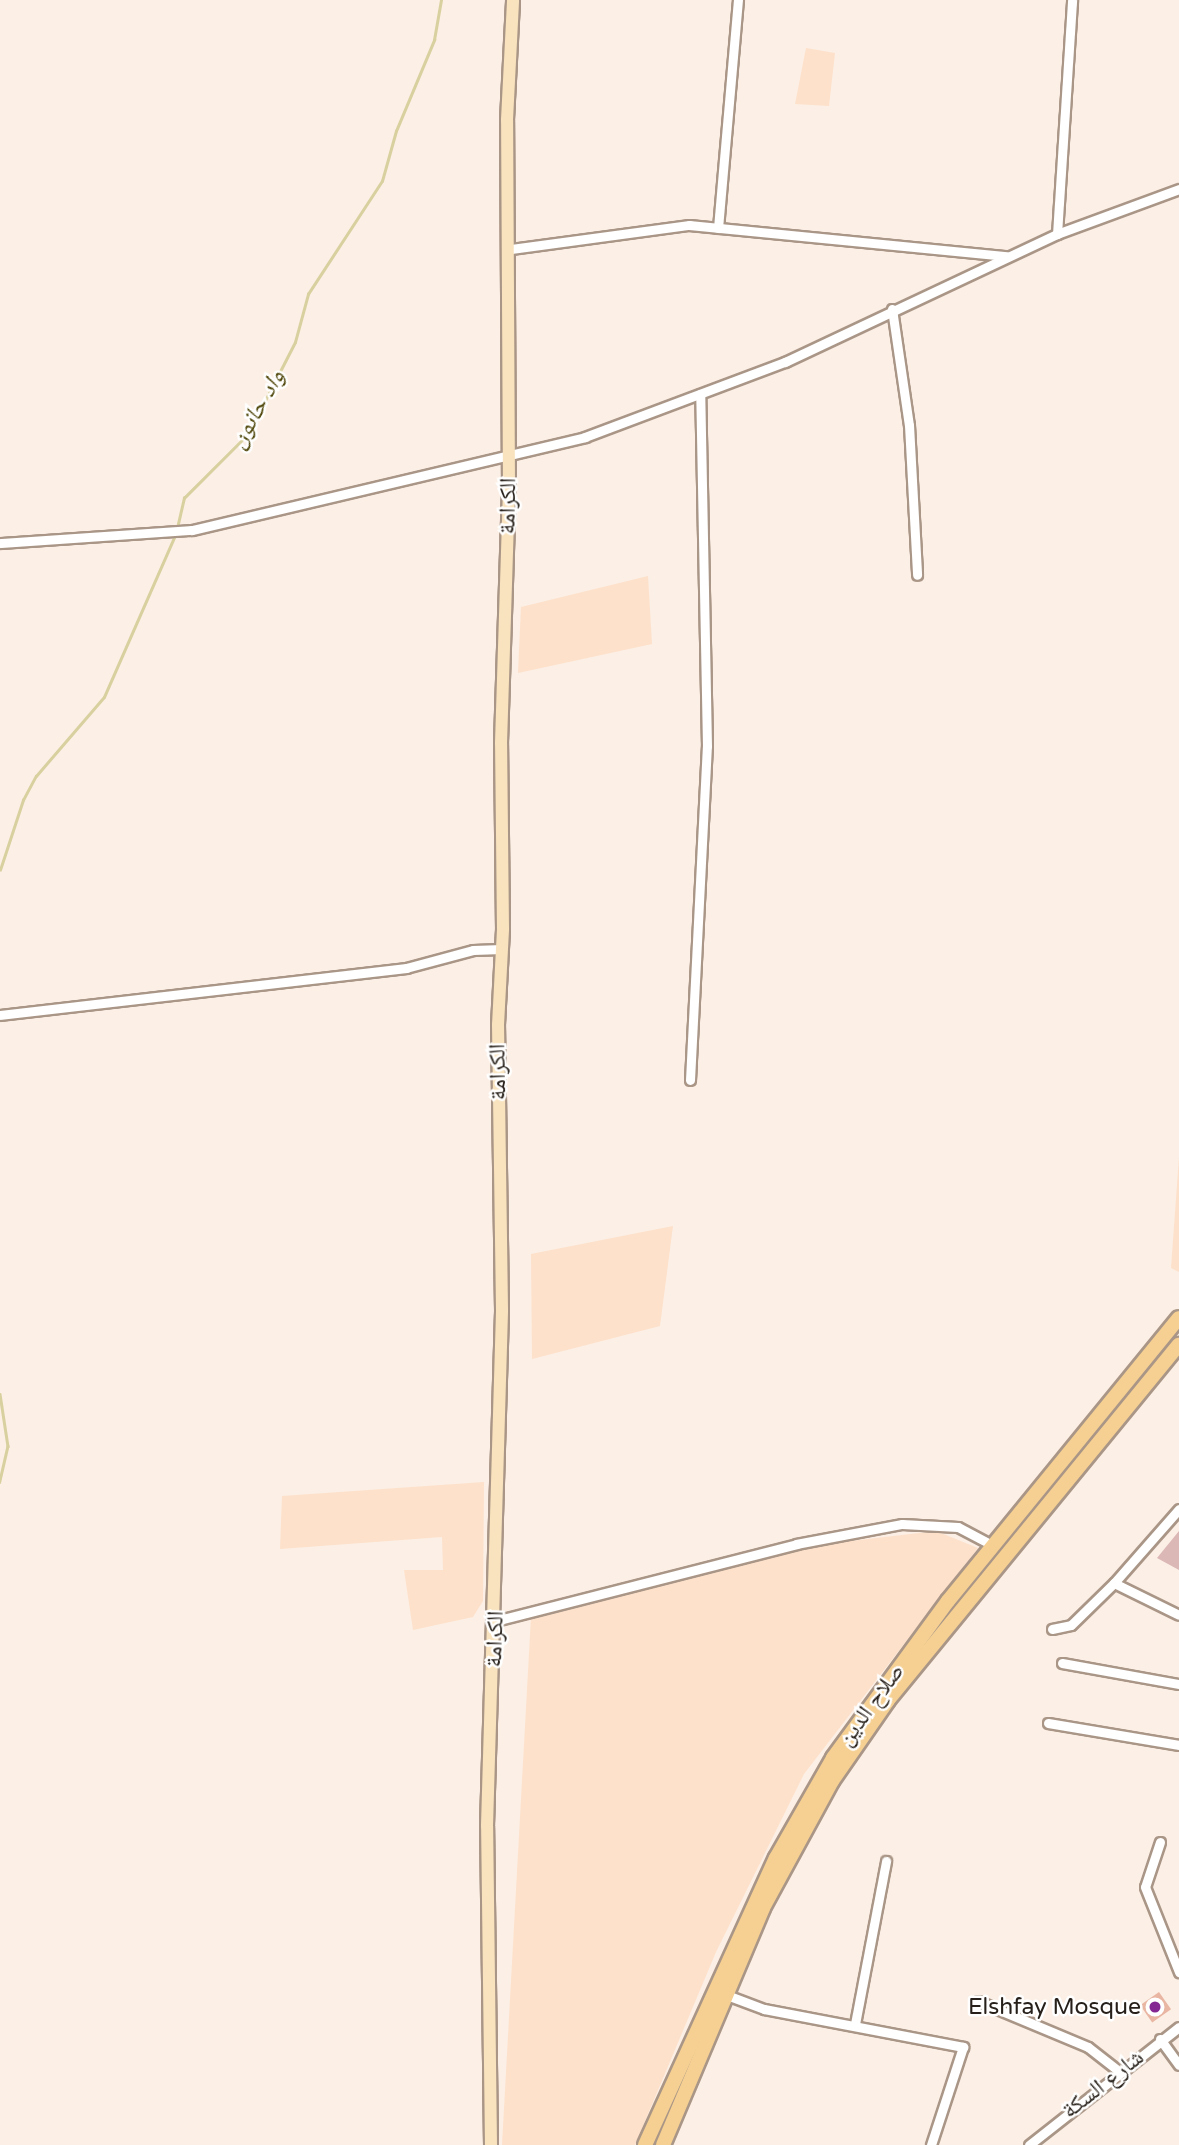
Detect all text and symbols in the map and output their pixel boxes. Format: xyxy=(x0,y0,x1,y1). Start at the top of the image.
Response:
water label: واد حانون xyxy=(223,364,291,454)
street label: الكرامة xyxy=(494,477,522,535)
street label: الكرامة xyxy=(484,1043,512,1101)
street label: الكرامة xyxy=(480,1610,510,1668)
street label: صلاح الدين xyxy=(832,1658,910,1752)
place label: Elshfay Mosque xyxy=(968,1993,1141,2021)
marker: Elshfay Mosque xyxy=(1147,1999,1163,2015)
street label: شارع السكة xyxy=(1057,2043,1149,2125)

